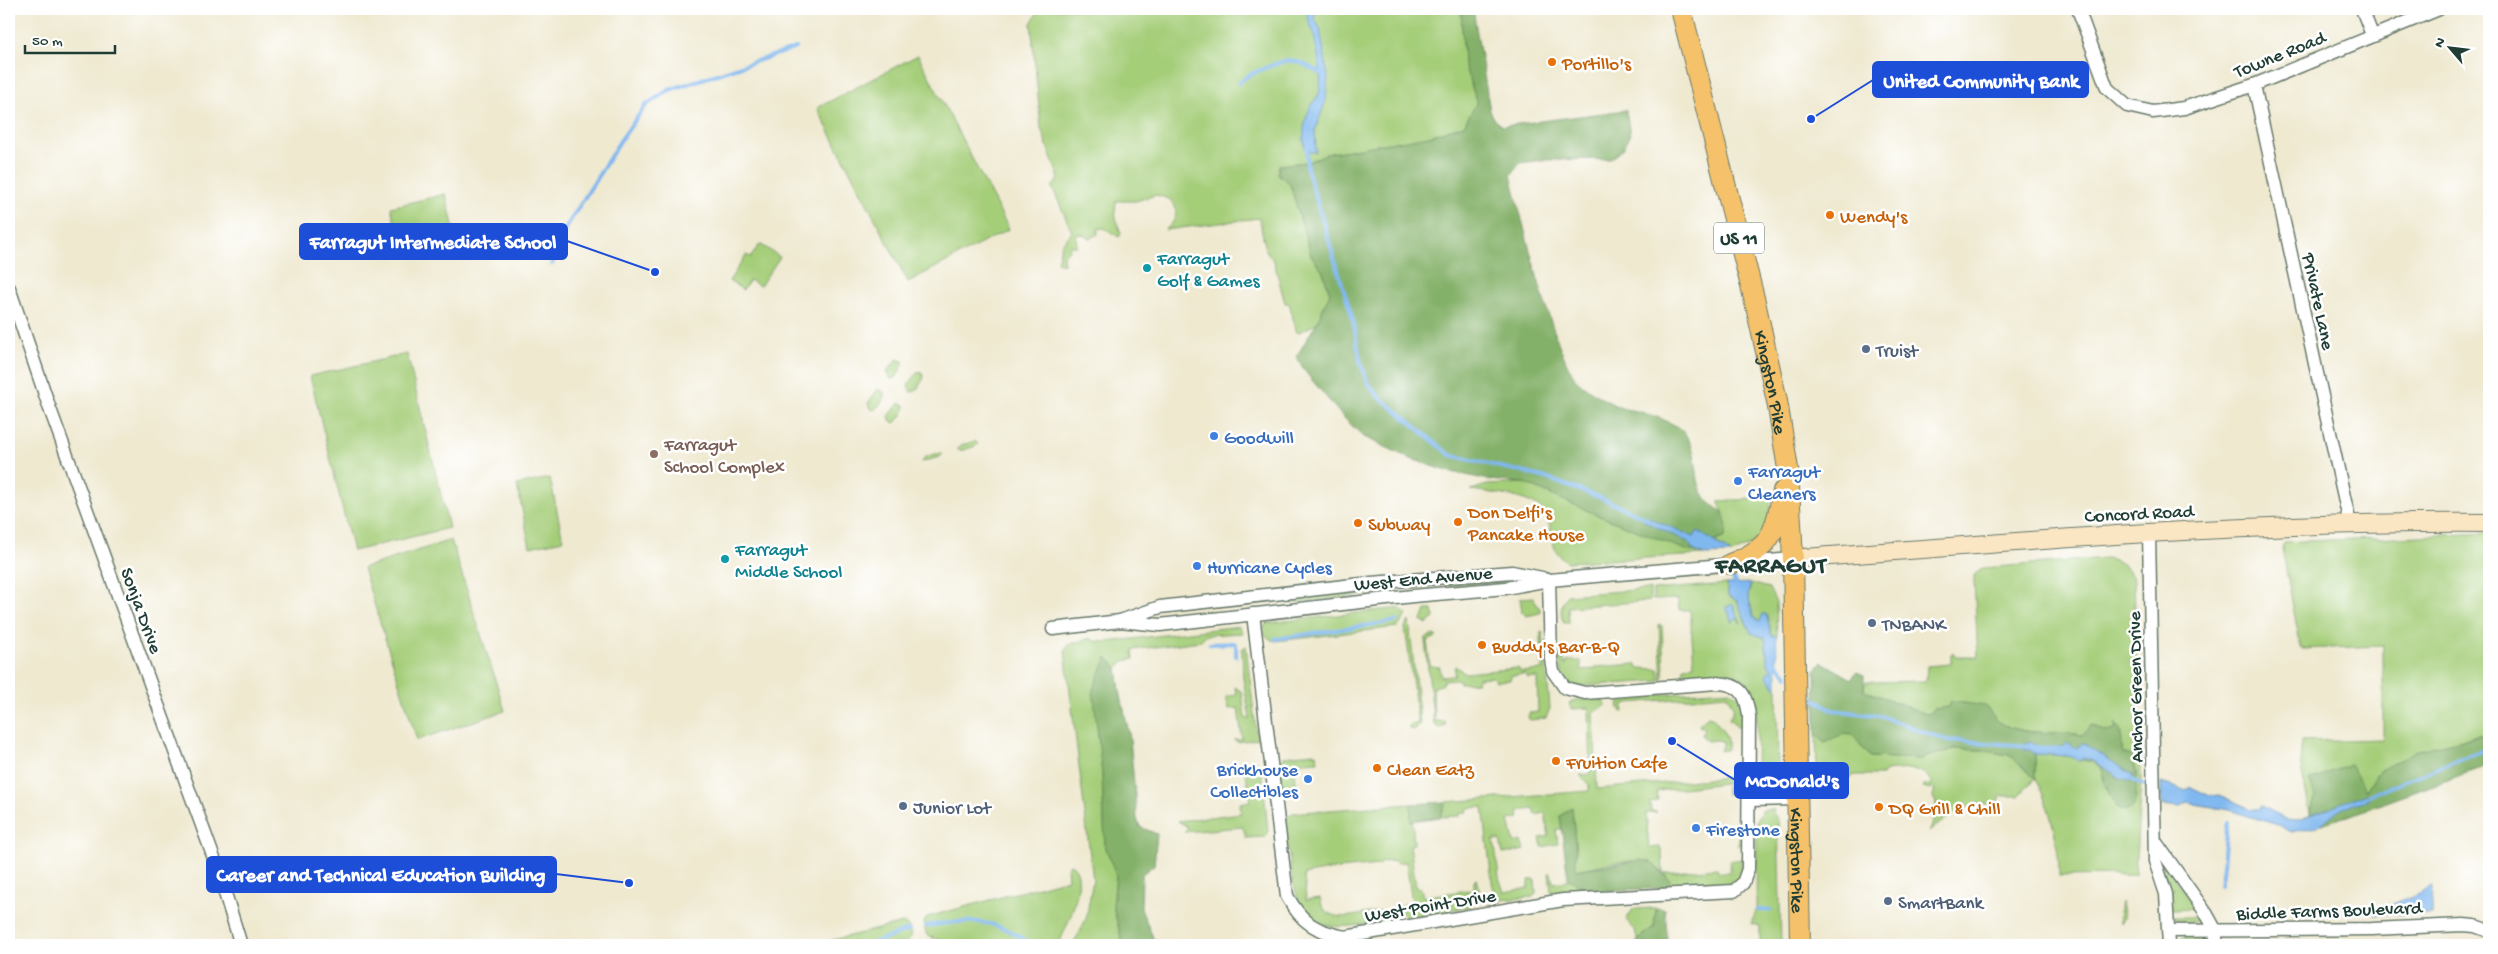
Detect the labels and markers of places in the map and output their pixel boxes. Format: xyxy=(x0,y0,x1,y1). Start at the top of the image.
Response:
place label: Portillo's xyxy=(1561,54,1632,77)
marker: Portillo's xyxy=(1546,56,1558,68)
callout: United Community Bank xyxy=(1873,62,2088,97)
place label: Wendy's xyxy=(1840,207,1908,230)
marker: Wendy's xyxy=(1824,209,1836,221)
callout: Farragut Intermediate School xyxy=(300,224,567,259)
place label: Farragut Golf & Games xyxy=(1156,249,1260,294)
marker: Farragut Golf & Games xyxy=(1141,262,1153,274)
place label: Truist xyxy=(1875,341,1920,364)
marker: Truist xyxy=(1860,343,1872,355)
place label: Goodwill xyxy=(1224,428,1294,451)
marker: Goodwill xyxy=(1208,430,1220,442)
place label: Farragut School Complex xyxy=(663,435,785,480)
marker: Farragut School Complex xyxy=(648,448,660,460)
place label: Farragut Cleaners xyxy=(1747,462,1822,507)
marker: Farragut Cleaners xyxy=(1732,475,1744,487)
place label: Don Delfi's Pancake House xyxy=(1466,503,1584,548)
place label: Subway xyxy=(1368,515,1431,538)
marker: Don Delfi's Pancake House xyxy=(1452,516,1464,528)
marker: Subway xyxy=(1352,517,1364,529)
place label: Farragut Middle School xyxy=(734,540,842,585)
marker: Farragut Middle School xyxy=(719,553,731,565)
place label: Hurricane Cycles xyxy=(1207,558,1333,581)
marker: Hurricane Cycles xyxy=(1191,560,1203,572)
place label: TNBANK xyxy=(1881,615,1948,638)
marker: TNBANK xyxy=(1866,617,1878,629)
place label: Buddy's Bar-B-Q xyxy=(1491,637,1620,660)
marker: Buddy's Bar-B-Q xyxy=(1476,639,1488,651)
place label: Fruition Cafe xyxy=(1565,753,1667,776)
marker: Fruition Cafe xyxy=(1550,755,1562,767)
place label: Brickhouse Collectibles xyxy=(1210,760,1299,805)
place label: Clean Eatz xyxy=(1387,760,1475,783)
marker: Clean Eatz xyxy=(1371,762,1383,774)
callout: McDonald's xyxy=(1735,763,1848,798)
marker: Brickhouse Collectibles xyxy=(1302,773,1314,785)
place label: Junior Lot xyxy=(913,798,993,821)
place label: DQ Grill & Chill xyxy=(1887,799,2001,822)
marker: Junior Lot xyxy=(897,800,909,812)
marker: DQ Grill & Chill xyxy=(1873,801,1885,813)
place label: Firestone xyxy=(1705,820,1780,843)
marker: Firestone xyxy=(1690,822,1702,834)
callout: Career and Technical Education Building xyxy=(207,857,556,892)
place label: SmartBank xyxy=(1898,893,1985,916)
marker: SmartBank xyxy=(1882,895,1894,907)

